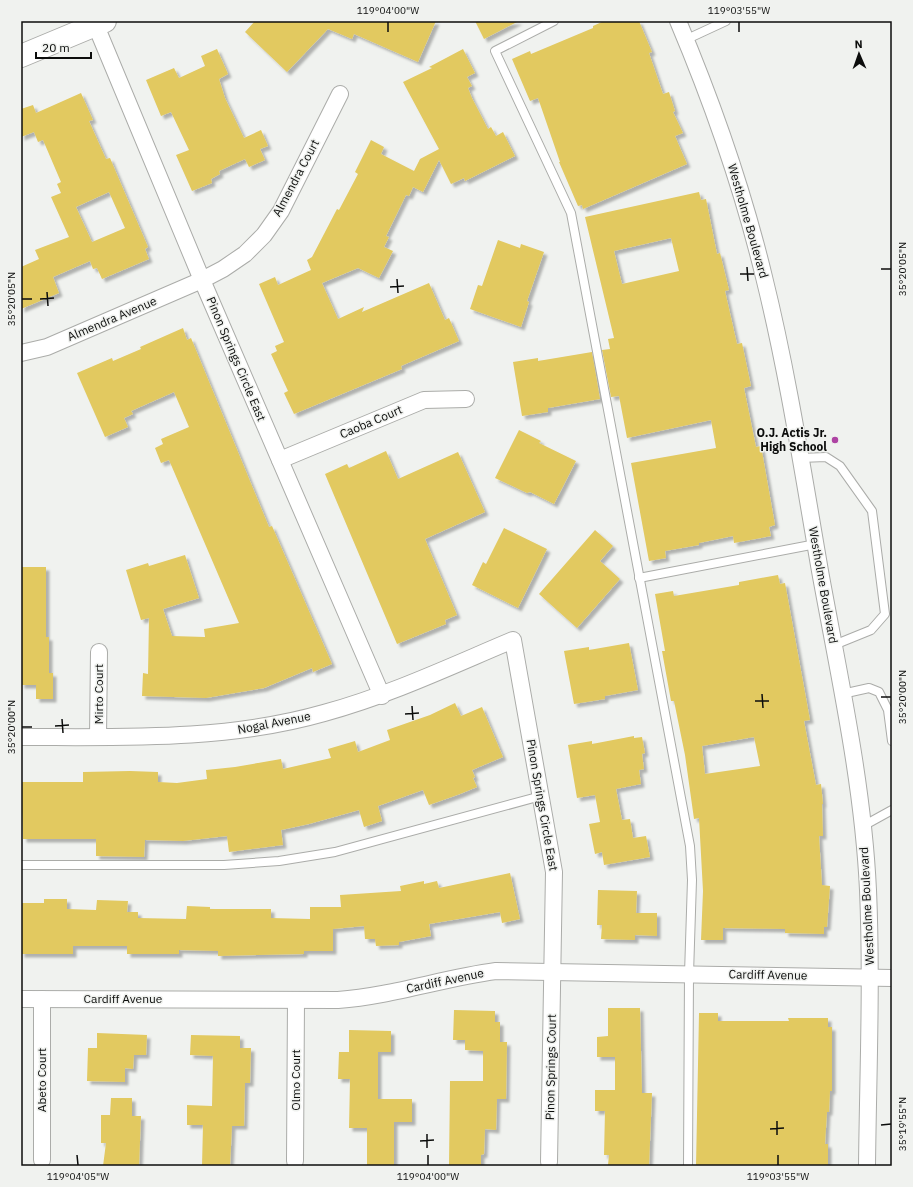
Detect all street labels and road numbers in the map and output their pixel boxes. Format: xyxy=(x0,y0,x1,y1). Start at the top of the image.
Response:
street label: Almendra Court xyxy=(269,137,322,219)
street label: Westholme Boulevard xyxy=(725,162,772,280)
street label: Almendra Avenue xyxy=(65,293,159,344)
street label: Pinon Springs Circle East xyxy=(203,294,269,423)
street label: Caoba Court xyxy=(337,402,404,441)
street label: Westholme Boulevard xyxy=(806,525,841,645)
street label: Mirto Court xyxy=(91,664,106,724)
street label: Nogal Avenue xyxy=(236,708,312,737)
street label: Pinon Springs Circle East xyxy=(524,738,561,872)
street label: Westholme Boulevard xyxy=(856,847,877,966)
street label: Cardiff Avenue xyxy=(405,965,485,996)
street label: Cardiff Avenue xyxy=(728,966,808,983)
street label: Cardiff Avenue xyxy=(84,991,163,1006)
street label: Pinon Springs Court xyxy=(542,1014,559,1120)
street label: Abeto Court xyxy=(34,1048,49,1112)
street label: Olmo Court xyxy=(288,1049,303,1111)

